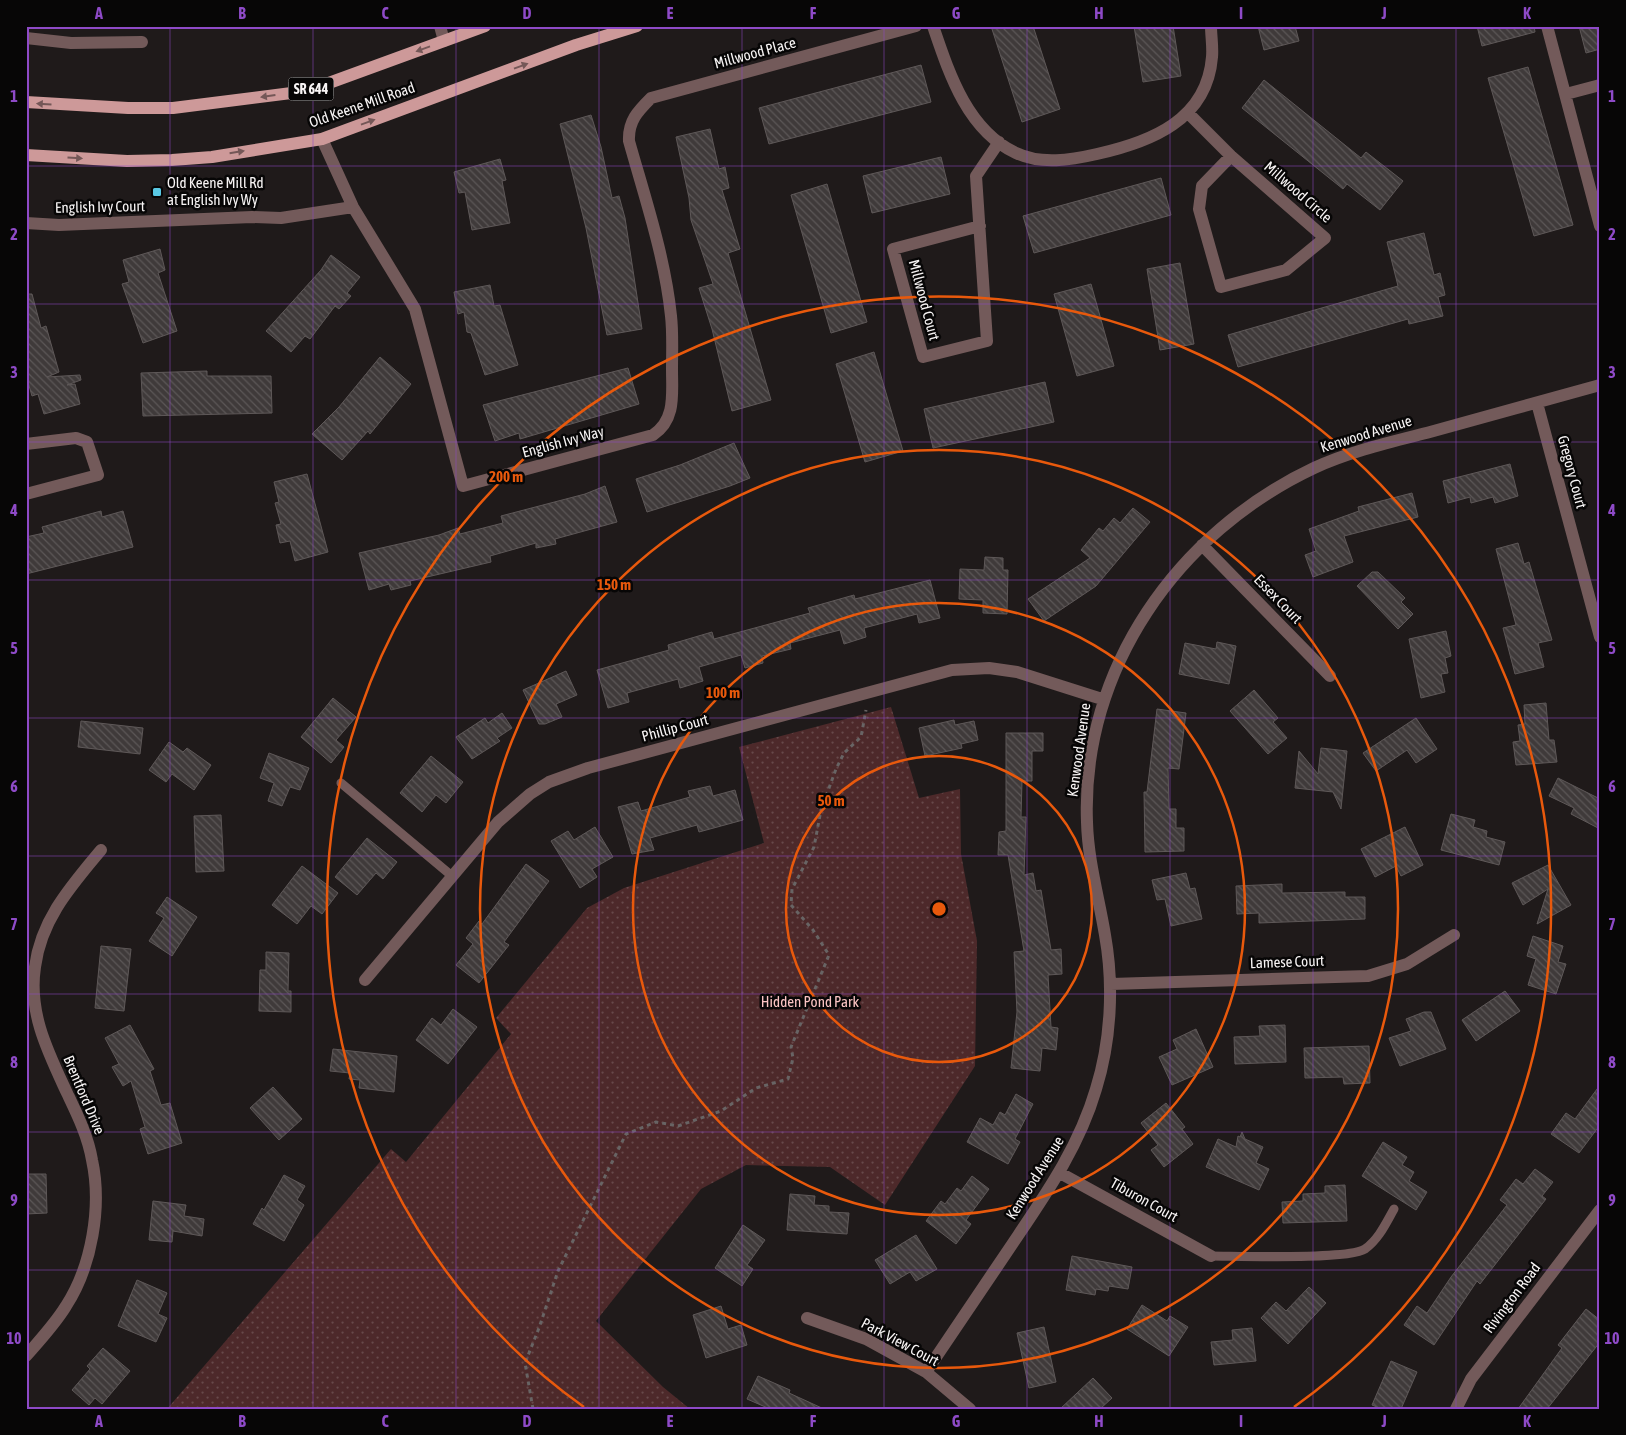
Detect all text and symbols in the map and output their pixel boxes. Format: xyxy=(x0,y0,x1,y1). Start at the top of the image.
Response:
text: A xyxy=(94,4,103,22)
text: B xyxy=(238,4,246,22)
text: C xyxy=(381,4,389,22)
text: D xyxy=(523,4,532,22)
text: E xyxy=(667,4,674,22)
text: F xyxy=(810,4,817,22)
text: G xyxy=(952,4,961,22)
text: H xyxy=(1094,4,1104,22)
text: I xyxy=(1239,4,1243,22)
text: J xyxy=(1380,4,1387,22)
text: K xyxy=(1523,4,1531,22)
street label: Millwood Place xyxy=(712,33,798,72)
one-way arrow xyxy=(415,45,430,53)
one-way arrow xyxy=(513,62,528,69)
road number: SR 644 xyxy=(288,78,334,100)
street label: Old Keene Mill Road xyxy=(307,78,417,131)
text: 1 xyxy=(10,87,18,105)
text: 1 xyxy=(1608,87,1616,105)
one-way arrow xyxy=(260,92,276,100)
one-way arrow xyxy=(36,99,52,107)
one-way arrow xyxy=(361,118,376,126)
one-way arrow xyxy=(229,148,245,156)
one-way arrow xyxy=(67,154,83,162)
street label: Millwood Circle xyxy=(1261,158,1336,226)
place label: Old Keene Mill Rd at English Ivy Wy xyxy=(167,174,264,208)
marker: Old Keene Mill Rd at English Ivy Wy xyxy=(151,186,163,198)
street label: English Ivy Court xyxy=(55,197,145,216)
text: 2 xyxy=(10,225,18,243)
text: 2 xyxy=(1608,225,1616,243)
street label: Millwood Court xyxy=(906,258,943,342)
text: 3 xyxy=(10,363,18,381)
text: 3 xyxy=(1608,363,1616,381)
street label: Kenwood Avenue xyxy=(1318,411,1414,455)
street label: English Ivy Way xyxy=(520,422,606,461)
street label: Gregory Court xyxy=(1555,434,1590,510)
text: 200 m xyxy=(489,468,523,485)
text: 4 xyxy=(9,501,18,519)
text: 4 xyxy=(1607,501,1616,519)
street label: Essex Court xyxy=(1251,571,1306,627)
text: 150 m xyxy=(597,576,631,593)
text: 5 xyxy=(10,639,18,657)
text: 5 xyxy=(1608,639,1616,657)
text: 100 m xyxy=(706,684,740,701)
street label: Kenwood Avenue xyxy=(1063,702,1094,798)
street label: Phillip Court xyxy=(640,710,710,745)
text: 6 xyxy=(10,777,18,795)
text: 6 xyxy=(1608,777,1616,795)
text: 50 m xyxy=(818,792,845,809)
centre of rings xyxy=(930,900,948,918)
text: 7 xyxy=(10,915,18,933)
text: 7 xyxy=(1608,915,1616,933)
street label: Lamese Court xyxy=(1250,952,1324,971)
park label: Hidden Pond Park xyxy=(761,993,860,1010)
text: 8 xyxy=(10,1053,18,1071)
street label: Brentford Drive xyxy=(60,1053,109,1137)
text: 8 xyxy=(1608,1053,1616,1071)
street label: Kenwood Avenue xyxy=(1002,1133,1067,1222)
street label: Tiburon Court xyxy=(1108,1174,1181,1225)
text: 9 xyxy=(10,1191,18,1209)
text: 9 xyxy=(1608,1191,1616,1209)
street label: Rivington Road xyxy=(1480,1259,1544,1336)
street label: Park View Court xyxy=(859,1314,942,1369)
text: 10 xyxy=(6,1329,22,1347)
text: 10 xyxy=(1604,1329,1620,1347)
text: A xyxy=(94,1412,103,1430)
text: B xyxy=(238,1412,246,1430)
text: C xyxy=(381,1412,389,1430)
text: D xyxy=(523,1412,532,1430)
text: E xyxy=(667,1412,674,1430)
text: F xyxy=(810,1412,817,1430)
text: G xyxy=(952,1412,961,1430)
text: H xyxy=(1094,1412,1104,1430)
text: I xyxy=(1239,1412,1243,1430)
text: J xyxy=(1380,1412,1387,1430)
text: K xyxy=(1523,1412,1531,1430)

